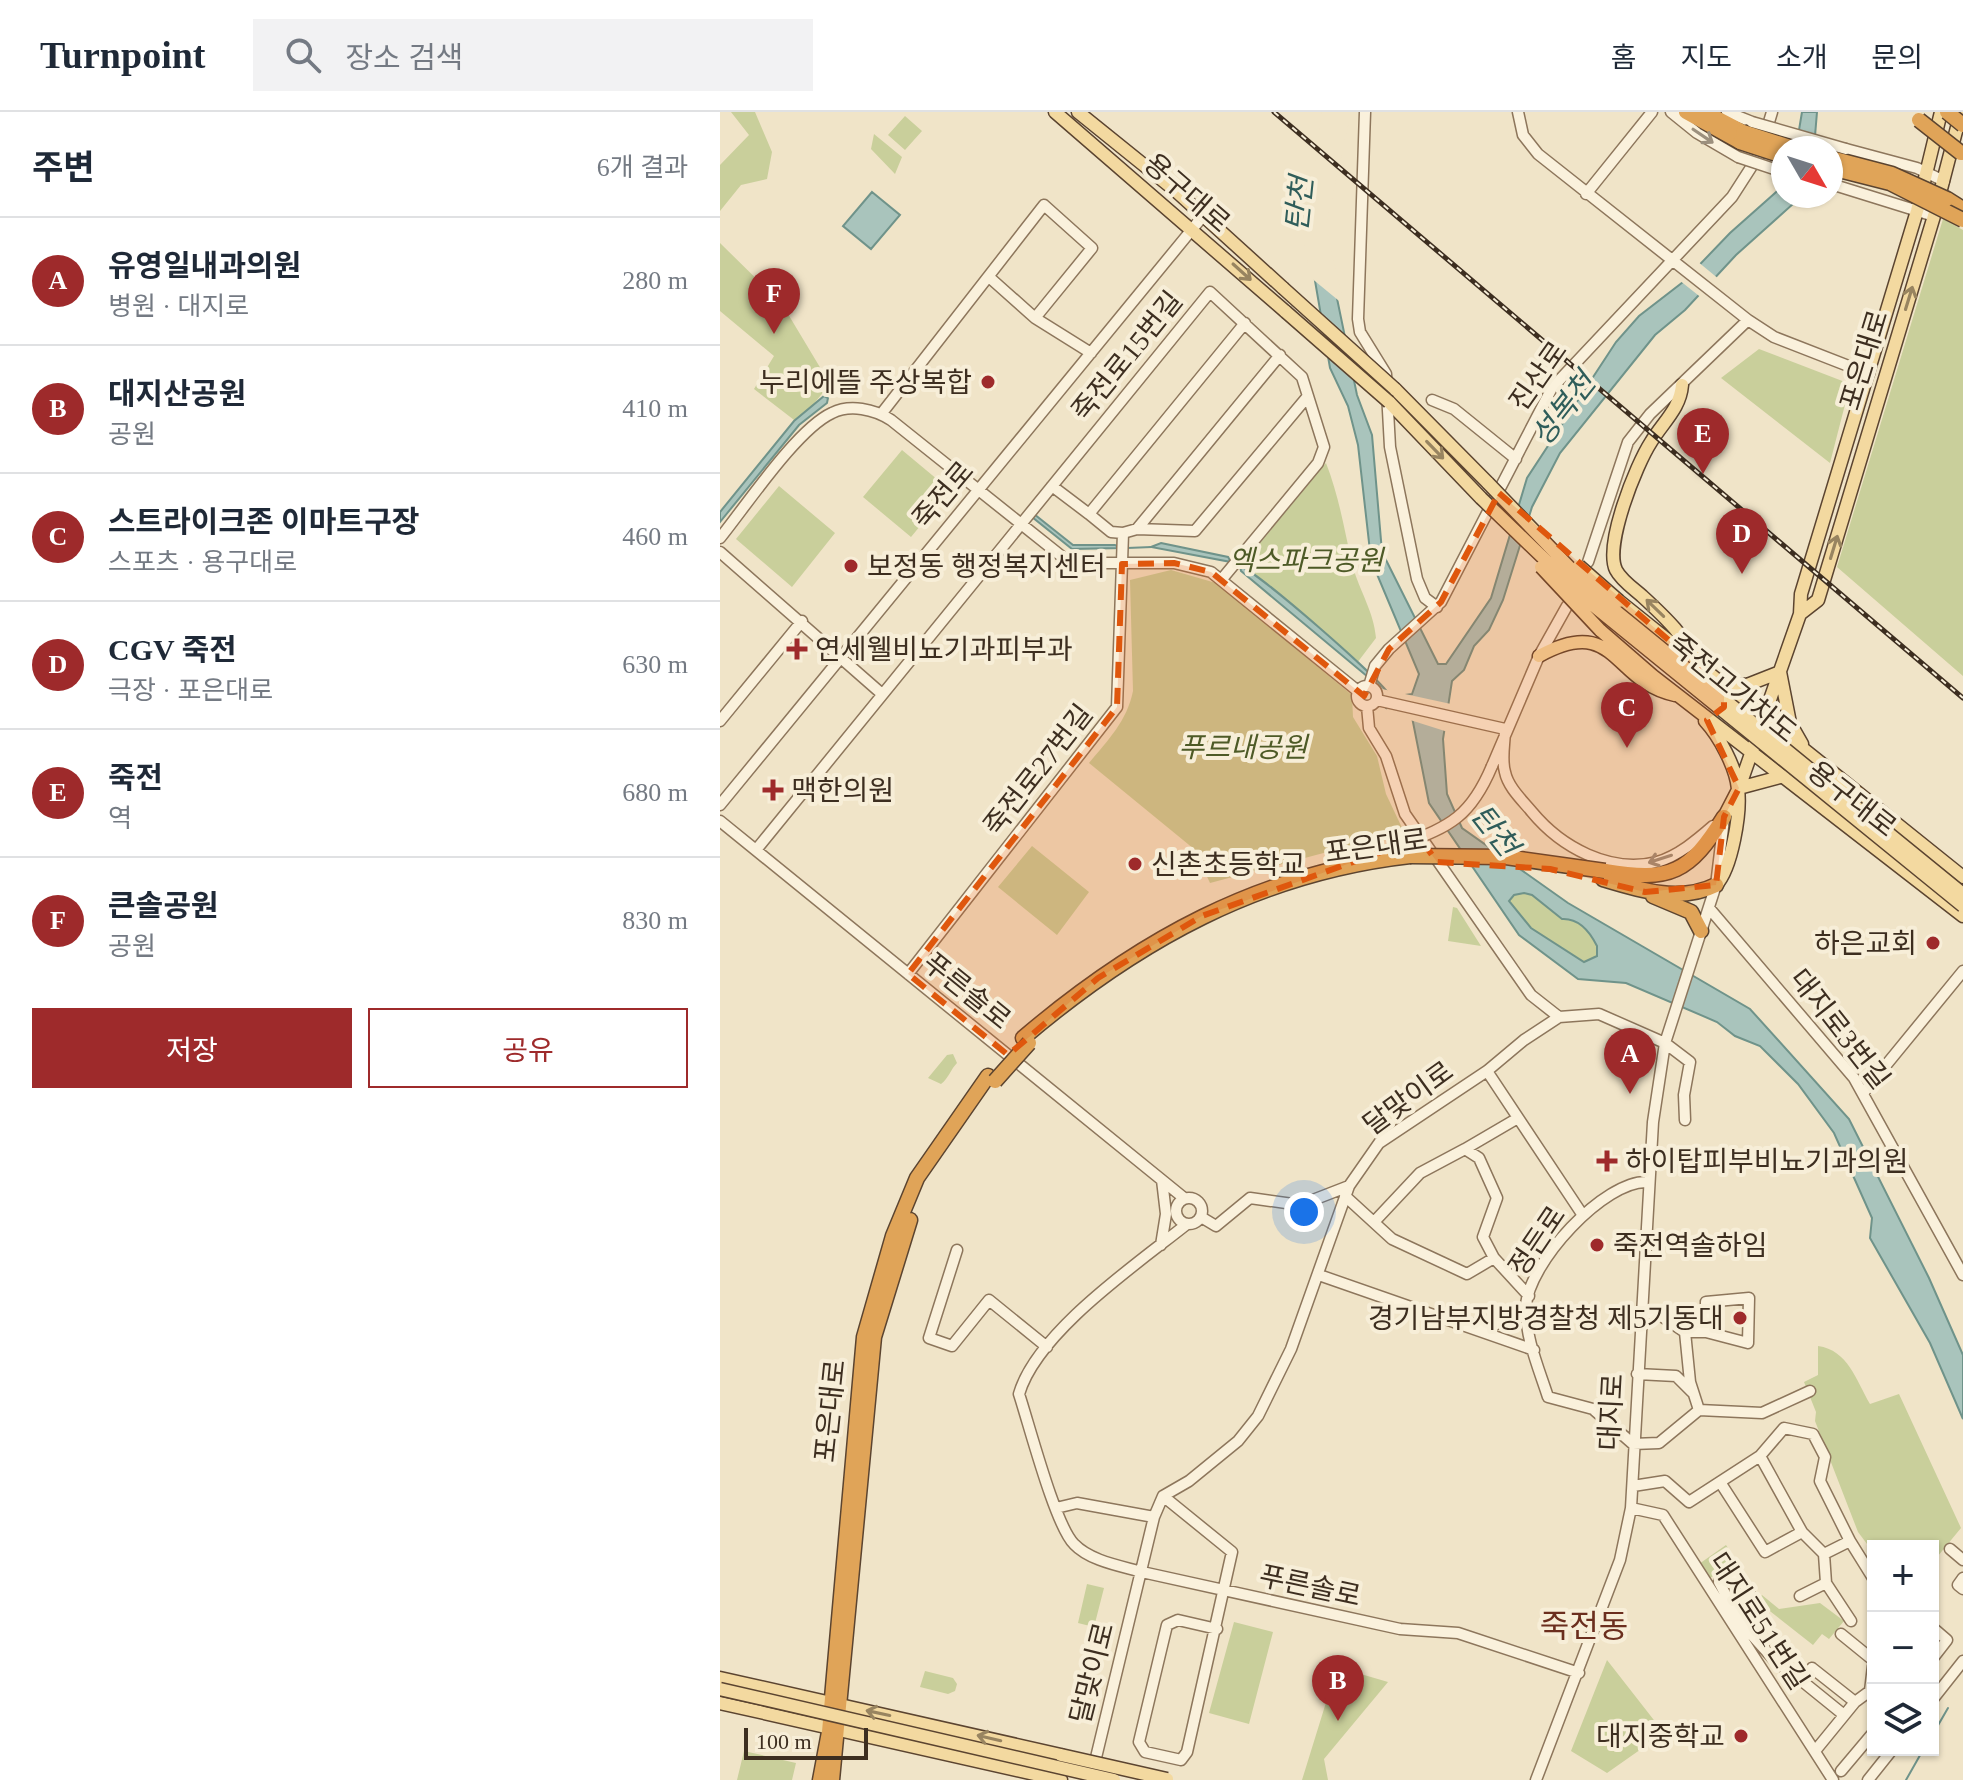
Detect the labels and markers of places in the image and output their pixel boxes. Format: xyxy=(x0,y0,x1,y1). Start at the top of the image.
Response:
pin: F xyxy=(748,268,800,334)
place label: 누리에뜰 주상복합 xyxy=(759,367,972,398)
marker: 누리에뜰 주상복합 xyxy=(979,373,997,391)
pin: E xyxy=(1677,408,1729,474)
pin: D xyxy=(1716,508,1768,574)
place label: 보정동 행정복지센터 xyxy=(867,551,1106,582)
marker: 보정동 행정복지센터 xyxy=(842,557,860,575)
place label: 연세웰비뇨기과피부과 xyxy=(815,634,1073,665)
marker: 연세웰비뇨기과피부과 xyxy=(786,638,808,660)
pin: C xyxy=(1601,682,1653,748)
place label: 맥한의원 xyxy=(791,775,894,806)
marker: 맥한의원 xyxy=(762,779,784,801)
place label: 신촌초등학교 xyxy=(1151,849,1306,880)
marker: 신촌초등학교 xyxy=(1126,855,1144,873)
place label: 하은교회 xyxy=(1814,928,1917,959)
marker: 하은교회 xyxy=(1924,934,1942,952)
pin: A xyxy=(1604,1028,1656,1094)
place label: 하이탑피부비뇨기과의원 xyxy=(1625,1146,1908,1177)
marker: 하이탑피부비뇨기과의원 xyxy=(1596,1150,1618,1172)
place label: 죽전역솔하임 xyxy=(1613,1230,1768,1261)
marker: 죽전역솔하임 xyxy=(1588,1236,1606,1254)
place label: 경기남부지방경찰청 제5기동대 xyxy=(1368,1303,1724,1334)
marker: 경기남부지방경찰청 제5기동대 xyxy=(1731,1309,1749,1327)
pin: B xyxy=(1312,1655,1364,1721)
place label: 대지중학교 xyxy=(1596,1721,1725,1752)
marker: 대지중학교 xyxy=(1732,1727,1750,1745)

